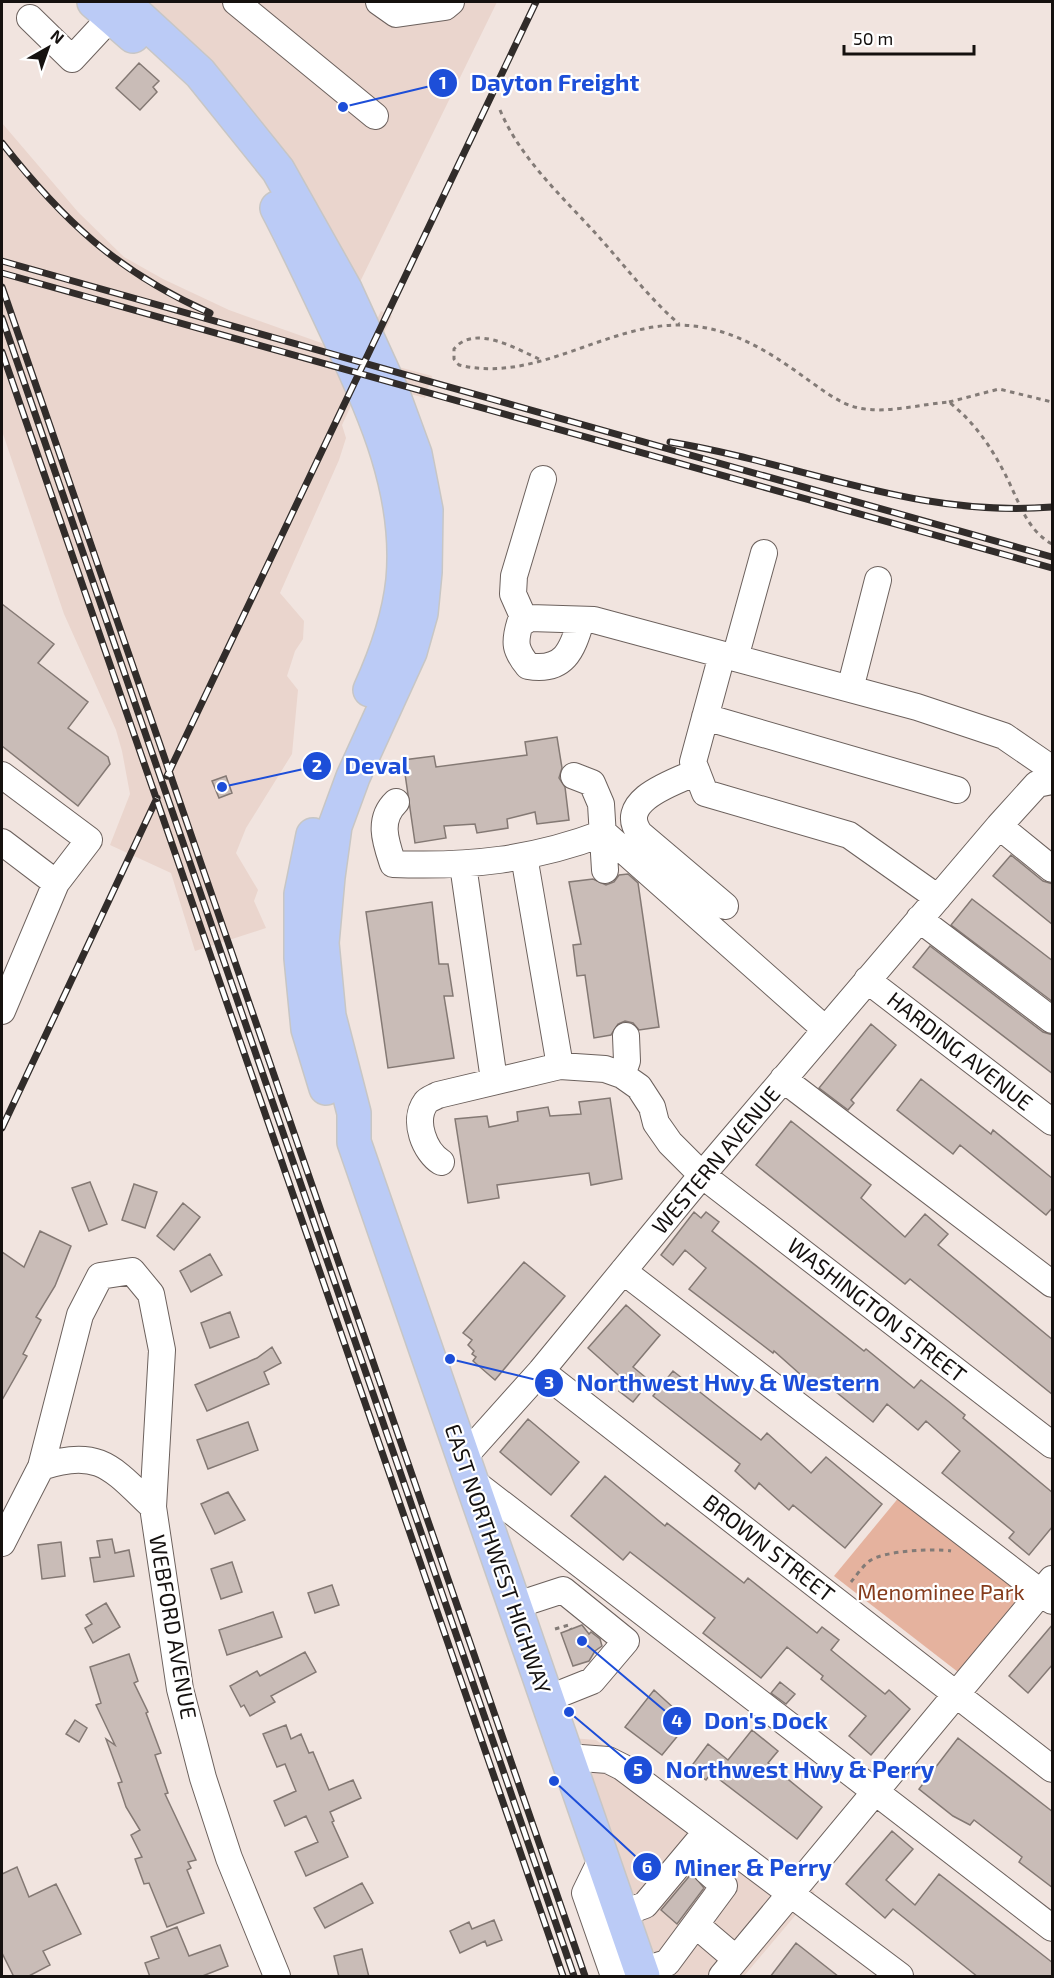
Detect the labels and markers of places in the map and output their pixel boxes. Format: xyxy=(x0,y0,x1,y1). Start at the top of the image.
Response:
callout: Dayton Freight xyxy=(428,62,651,104)
callout: Deval xyxy=(302,745,421,787)
callout: Northwest Hwy & Western xyxy=(534,1362,893,1404)
callout: Don's Dock xyxy=(662,1700,840,1742)
callout: Northwest Hwy & Perry xyxy=(623,1749,947,1791)
callout: Miner & Perry xyxy=(632,1846,844,1888)

